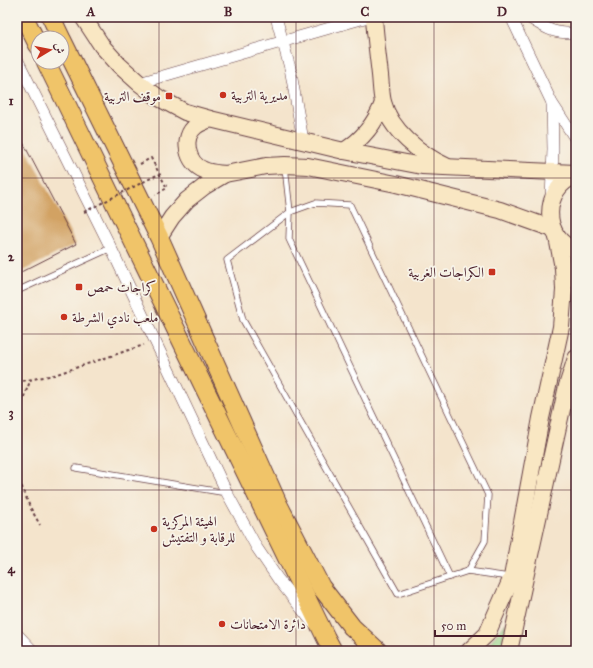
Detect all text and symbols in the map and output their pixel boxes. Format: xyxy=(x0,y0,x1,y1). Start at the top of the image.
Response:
text: A xyxy=(86,4,96,20)
text: B xyxy=(224,4,233,20)
text: C xyxy=(361,4,370,20)
text: D xyxy=(497,4,507,20)
north arrow xyxy=(30,30,70,70)
text: ش xyxy=(52,42,67,55)
place label: مديرية التربية xyxy=(231,87,288,104)
place label: موقف التربية xyxy=(104,88,161,105)
marker: مديرية التربية xyxy=(218,90,228,100)
marker: موقف التربية xyxy=(164,91,174,101)
text: 1 xyxy=(8,93,14,109)
text: 2 xyxy=(8,249,15,265)
place label: الكراجات الغربية xyxy=(408,264,484,282)
marker: الكراجات الغربية xyxy=(487,267,497,277)
place label: كراجات حمص xyxy=(87,279,156,297)
marker: كراجات حمص xyxy=(74,282,84,292)
place label: ملعب نادي الشرطة xyxy=(72,309,158,329)
marker: ملعب نادي الشرطة xyxy=(59,312,69,322)
text: 3 xyxy=(8,405,14,421)
place label: الهيئة المركزية للرقابة و التفتيش xyxy=(162,513,235,547)
marker: الهيئة المركزية للرقابة و التفتيش xyxy=(149,524,159,534)
text: 4 xyxy=(7,561,15,577)
scale bar xyxy=(435,612,526,638)
place label: دائرة الامتحانات xyxy=(230,616,306,633)
marker: دائرة الامتحانات xyxy=(217,619,227,629)
text: 50 m xyxy=(441,619,466,633)

